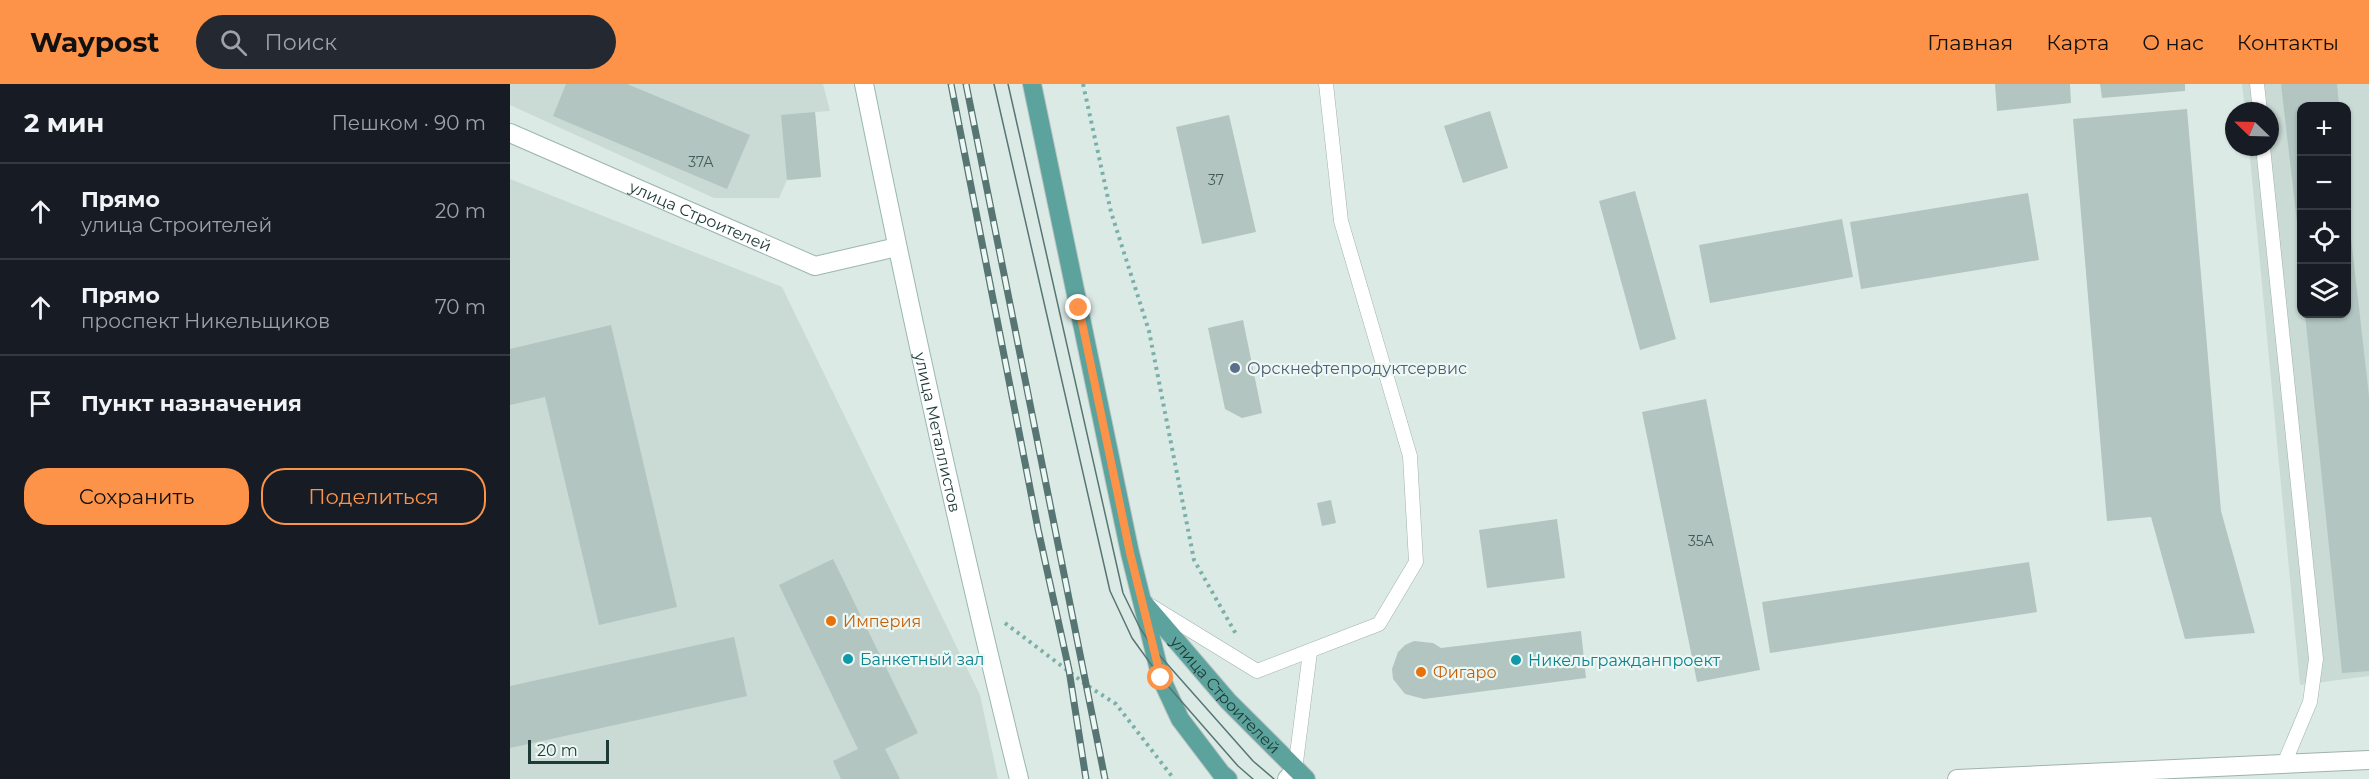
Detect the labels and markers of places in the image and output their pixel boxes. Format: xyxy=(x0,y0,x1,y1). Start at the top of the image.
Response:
place label: Орскнефтепродуктсервис xyxy=(1247,359,1467,378)
marker: Орскнефтепродуктсервис xyxy=(1228,361,1242,375)
place label: Империя xyxy=(843,612,921,631)
marker: Империя xyxy=(824,614,838,628)
place label: Банкетный зал xyxy=(860,650,984,669)
place label: Никельгражданпроект xyxy=(1528,651,1721,670)
marker: Банкетный зал xyxy=(841,652,855,666)
marker: Никельгражданпроект xyxy=(1509,653,1523,667)
place label: Фигаро xyxy=(1433,663,1497,682)
marker: Фигаро xyxy=(1414,665,1428,679)

